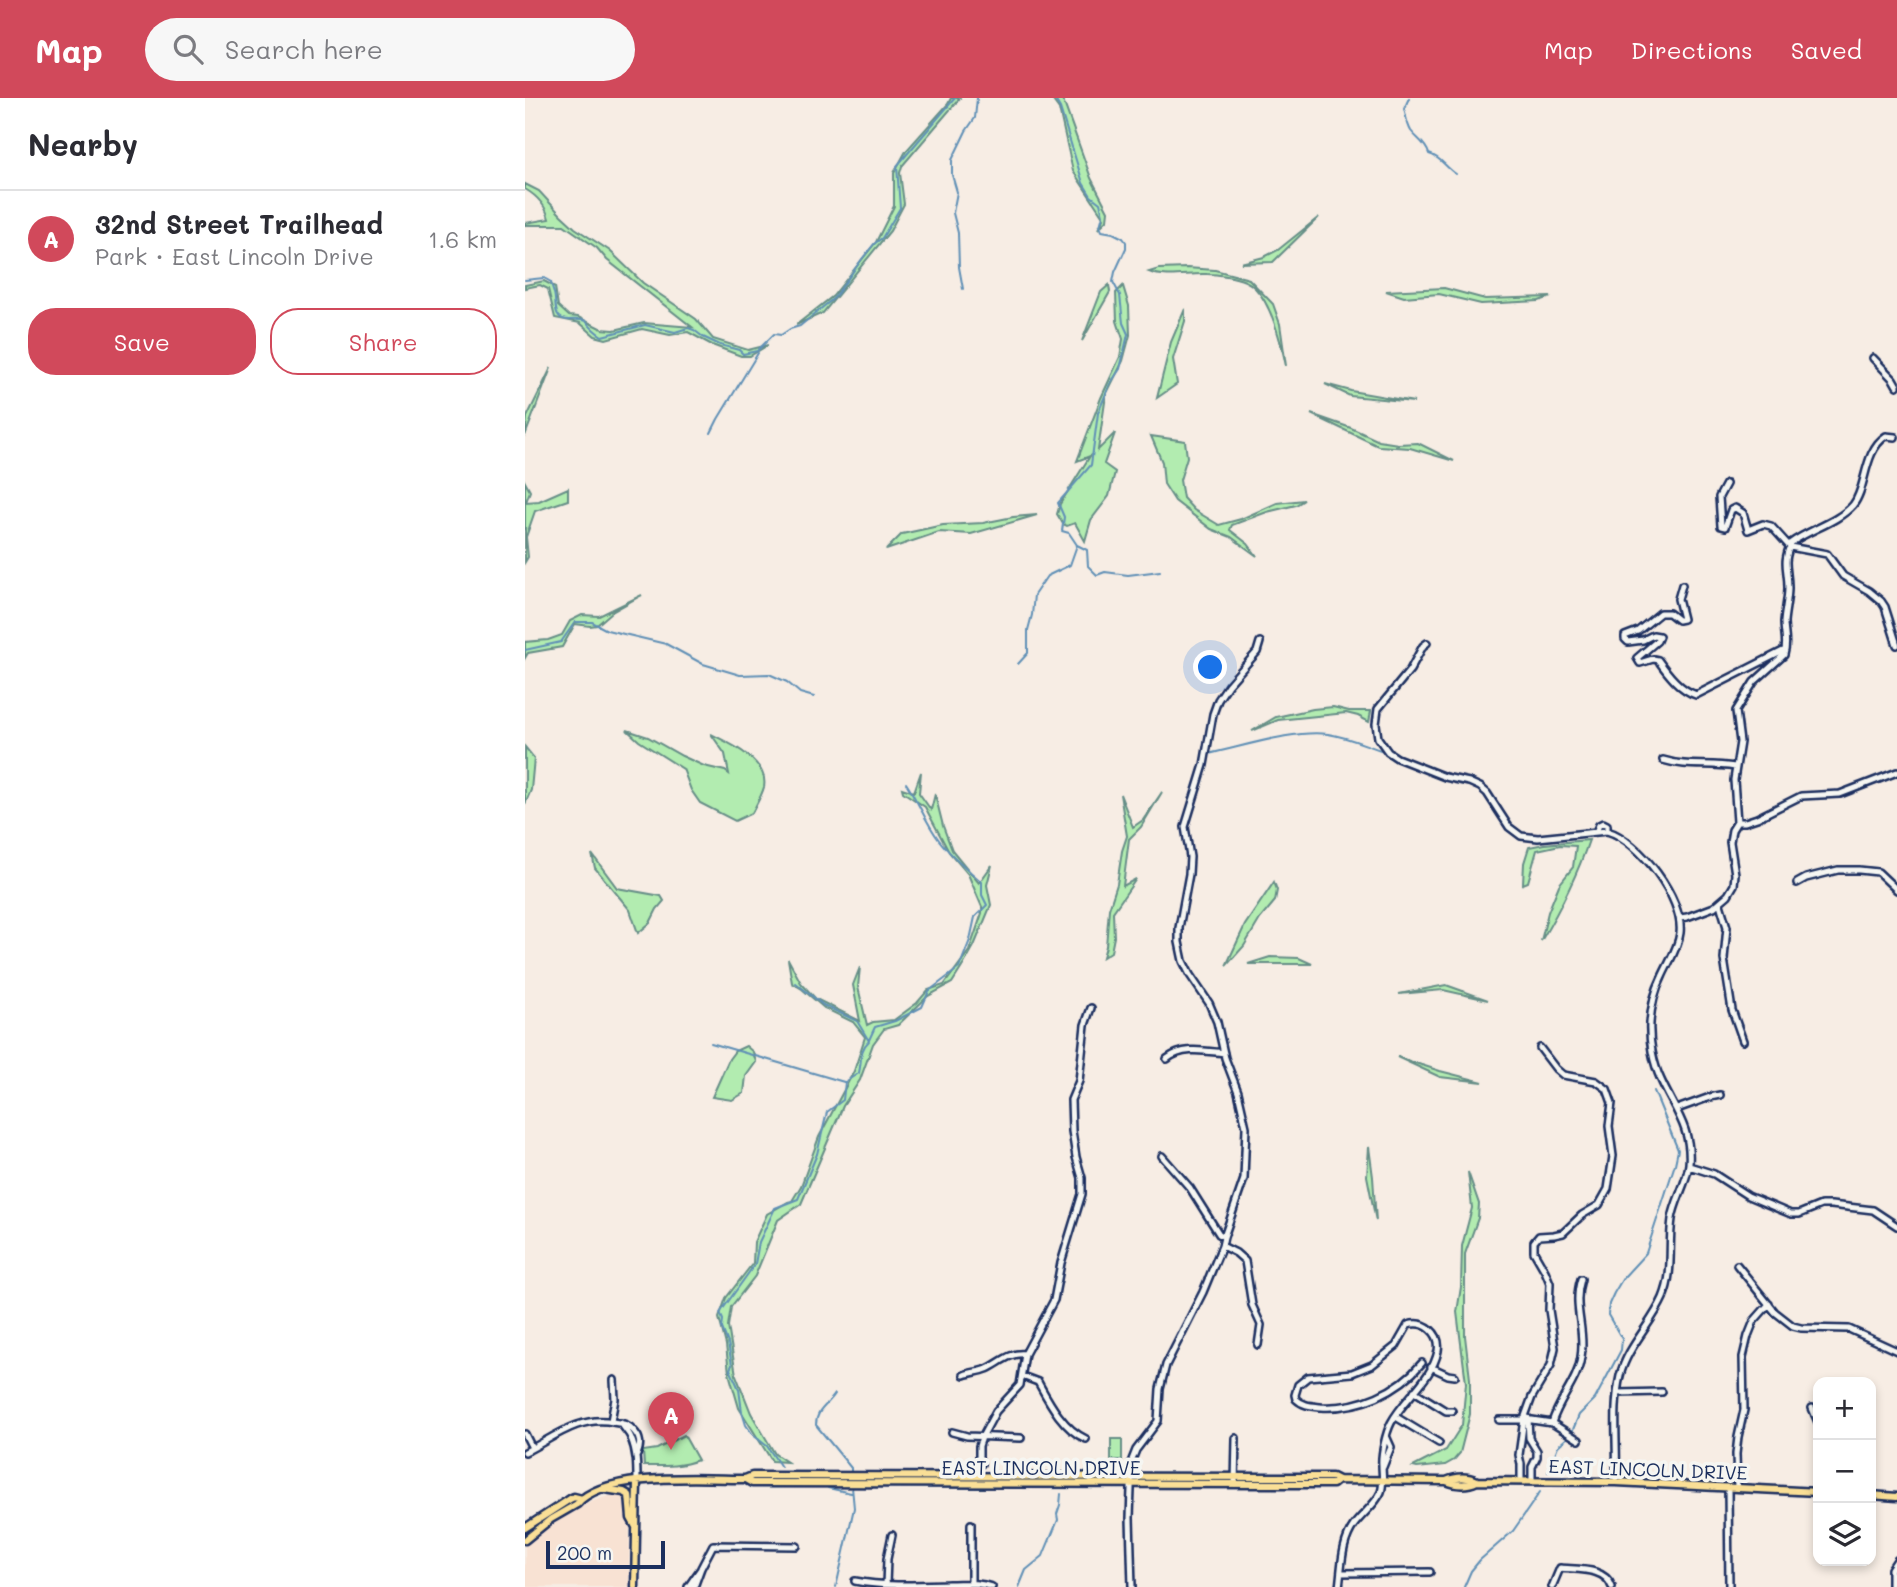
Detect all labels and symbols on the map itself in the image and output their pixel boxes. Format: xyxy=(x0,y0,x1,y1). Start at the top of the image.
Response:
your location xyxy=(1193,650,1227,684)
pin: A xyxy=(648,1392,694,1450)
street label: EAST LINCOLN DRIVE xyxy=(1548,1453,1748,1485)
street label: EAST LINCOLN DRIVE xyxy=(941,1455,1141,1480)
scale bar xyxy=(546,1538,665,1570)

